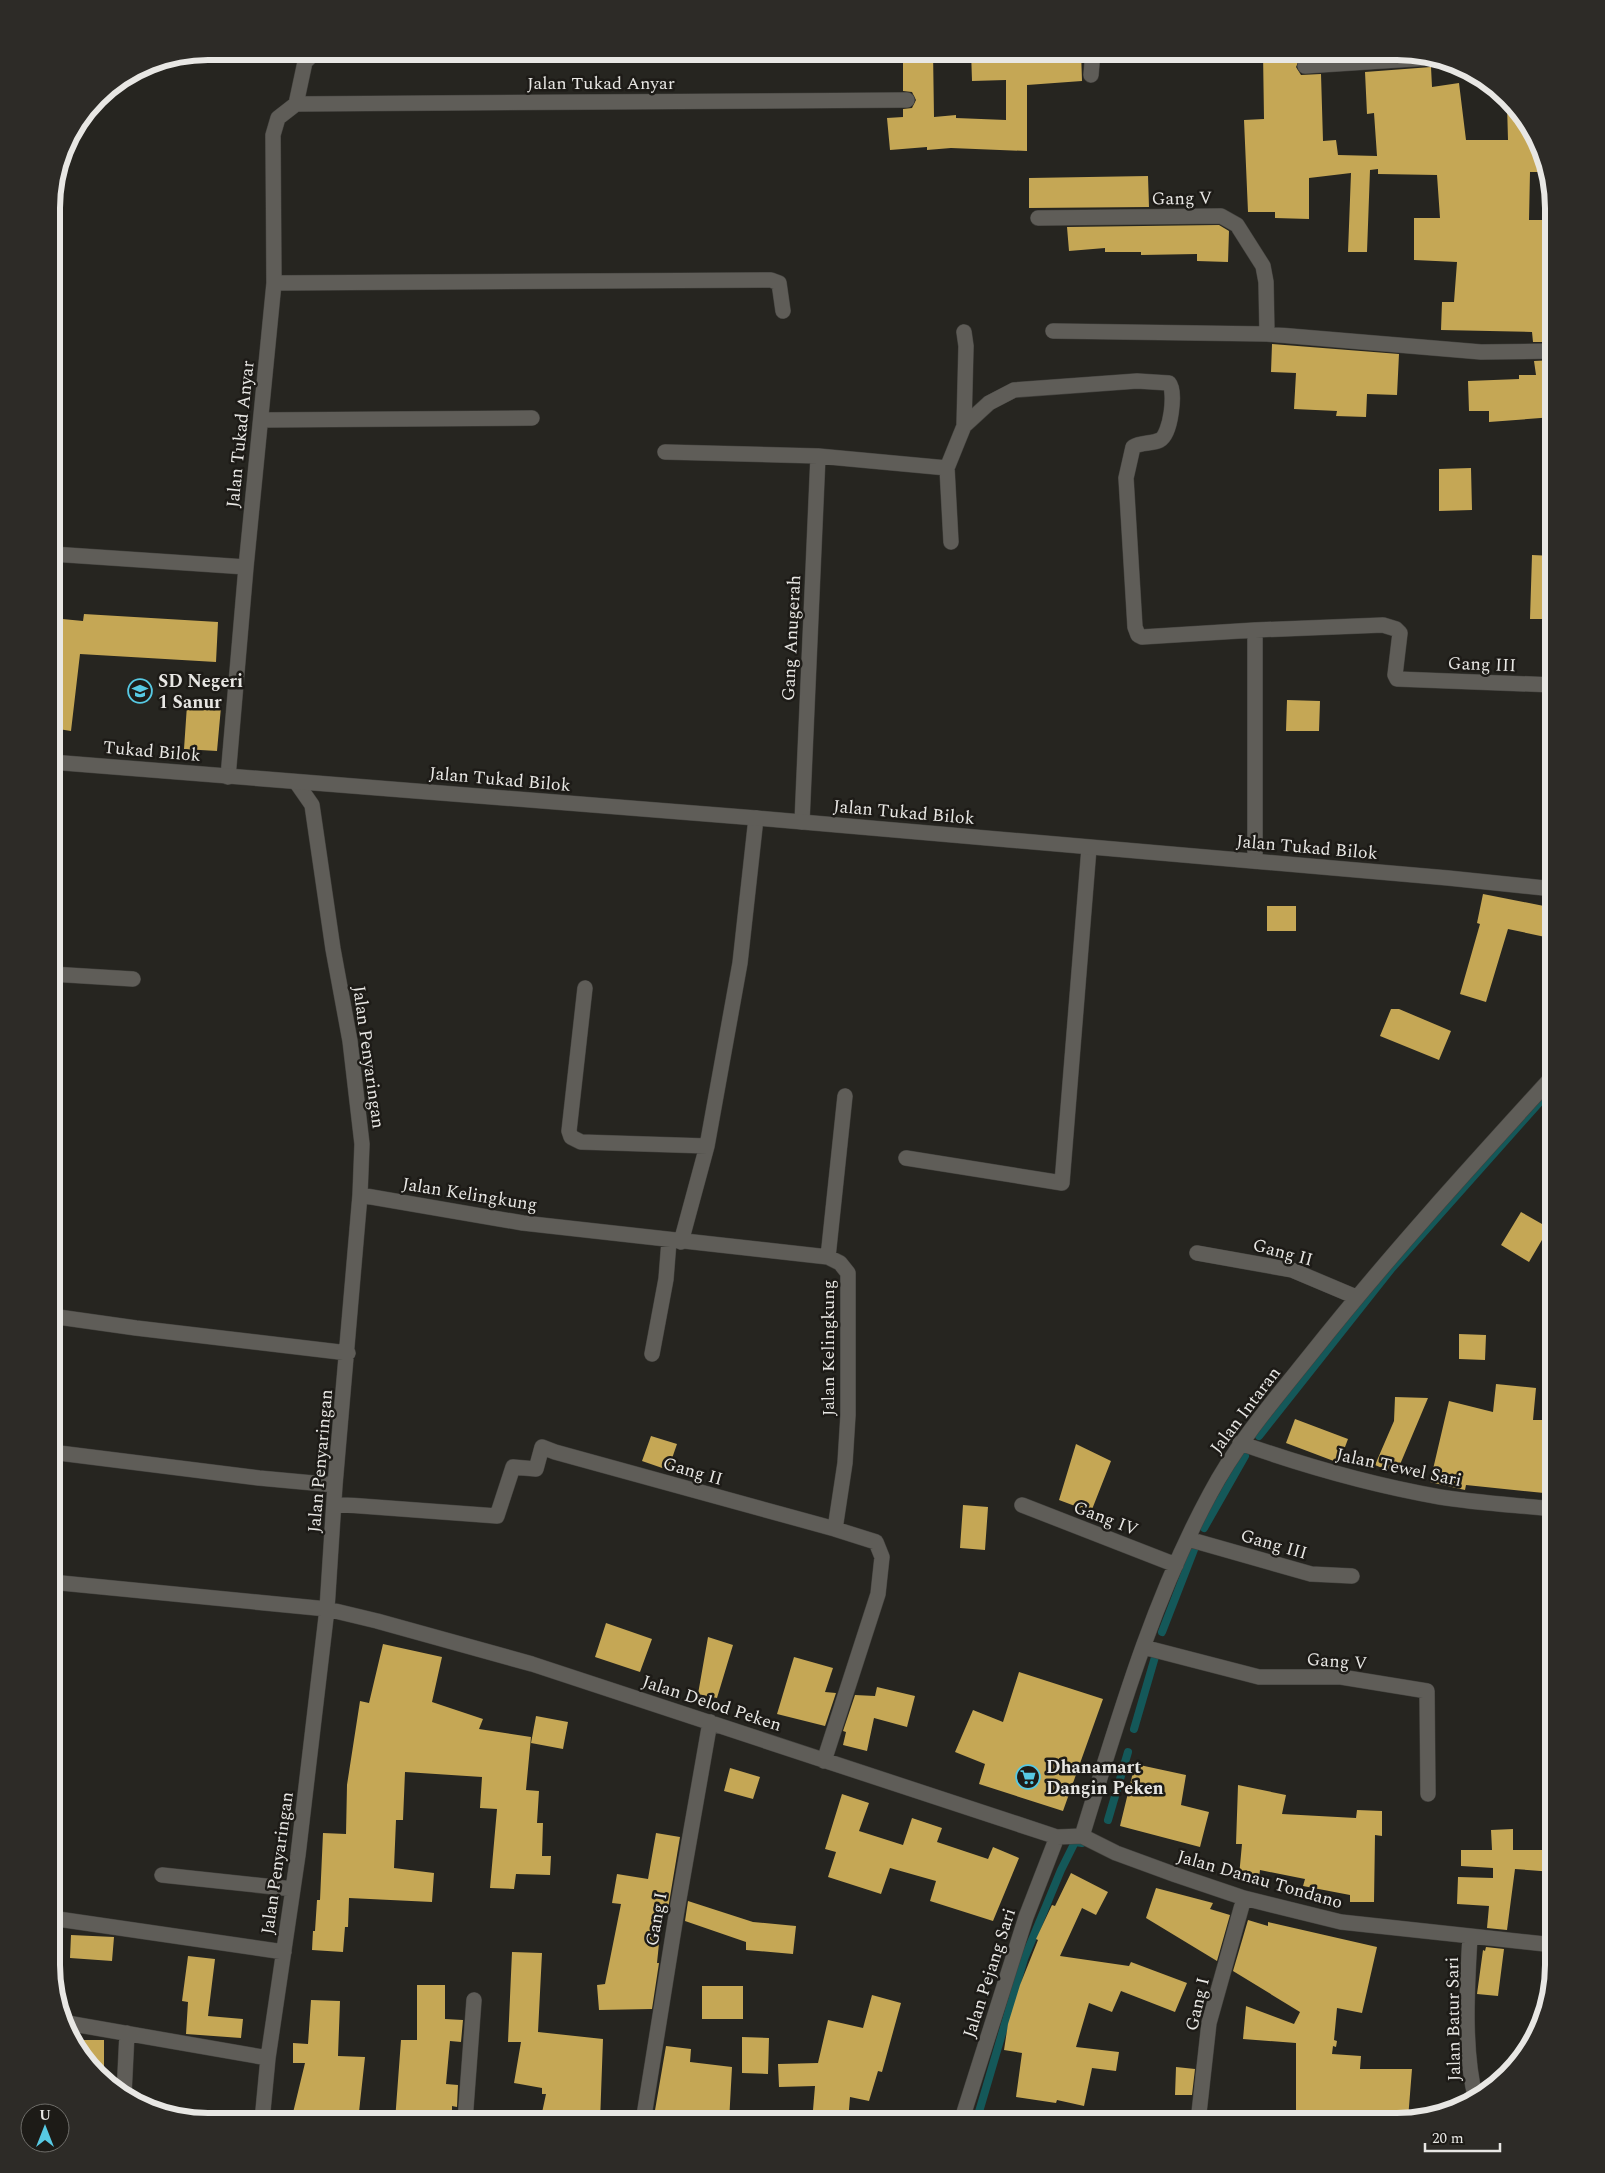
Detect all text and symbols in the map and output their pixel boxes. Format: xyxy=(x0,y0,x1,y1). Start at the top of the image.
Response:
street label: Jalan Tukad Anyar xyxy=(527,70,675,97)
street label: Gang V xyxy=(1151,184,1213,213)
street label: Jalan Tukad Anyar xyxy=(219,359,262,509)
street label: Gang Anugerah xyxy=(775,574,808,702)
street label: Gang III xyxy=(1447,650,1517,679)
place label: SD Negeri 1 Sanur xyxy=(158,668,243,716)
school or university icon: SD Negeri 1 Sanur xyxy=(127,678,153,704)
street label: Tukad Bilok xyxy=(102,734,202,769)
street label: Jalan Tukad Bilok xyxy=(428,760,572,799)
street label: Jalan Tukad Bilok xyxy=(832,793,976,832)
street label: Jalan Tukad Bilok xyxy=(1235,828,1379,867)
street label: Jalan Penyaringan xyxy=(345,984,392,1130)
street label: Jalan Kelingkung xyxy=(400,1170,540,1219)
street label: Gang II xyxy=(1250,1231,1316,1273)
street label: Jalan Kelingkung xyxy=(815,1280,842,1416)
street label: Jalan Intaran xyxy=(1203,1361,1287,1460)
street label: Jalan Penyaringan xyxy=(301,1388,340,1534)
street label: Jalan Tewel Sari xyxy=(1334,1441,1464,1494)
street label: Gang II xyxy=(660,1450,726,1493)
street label: Gang IV xyxy=(1069,1494,1142,1543)
street label: Gang III xyxy=(1237,1522,1310,1567)
street label: Gang V xyxy=(1306,1646,1368,1677)
street label: Jalan Delod Peken xyxy=(639,1668,785,1739)
place label: Dhanamart Dangin Peken xyxy=(1046,1754,1164,1802)
supermarket icon: Dhanamart Dangin Peken xyxy=(1015,1764,1041,1790)
street label: Jalan Penyaringan xyxy=(254,1790,301,1936)
street label: Jalan Danau Tondano xyxy=(1174,1843,1346,1916)
street label: Gang I xyxy=(638,1890,675,1948)
street label: Jalan Pejang Sari xyxy=(956,1905,1023,2041)
street label: Jalan Batur Sari xyxy=(1439,1956,1468,2081)
street label: Gang I xyxy=(1178,1975,1217,2034)
north arrow xyxy=(20,2103,70,2153)
text: U xyxy=(39,2105,51,2126)
scale bar xyxy=(1425,2120,1500,2152)
text: 20 m xyxy=(1432,2127,1464,2150)

